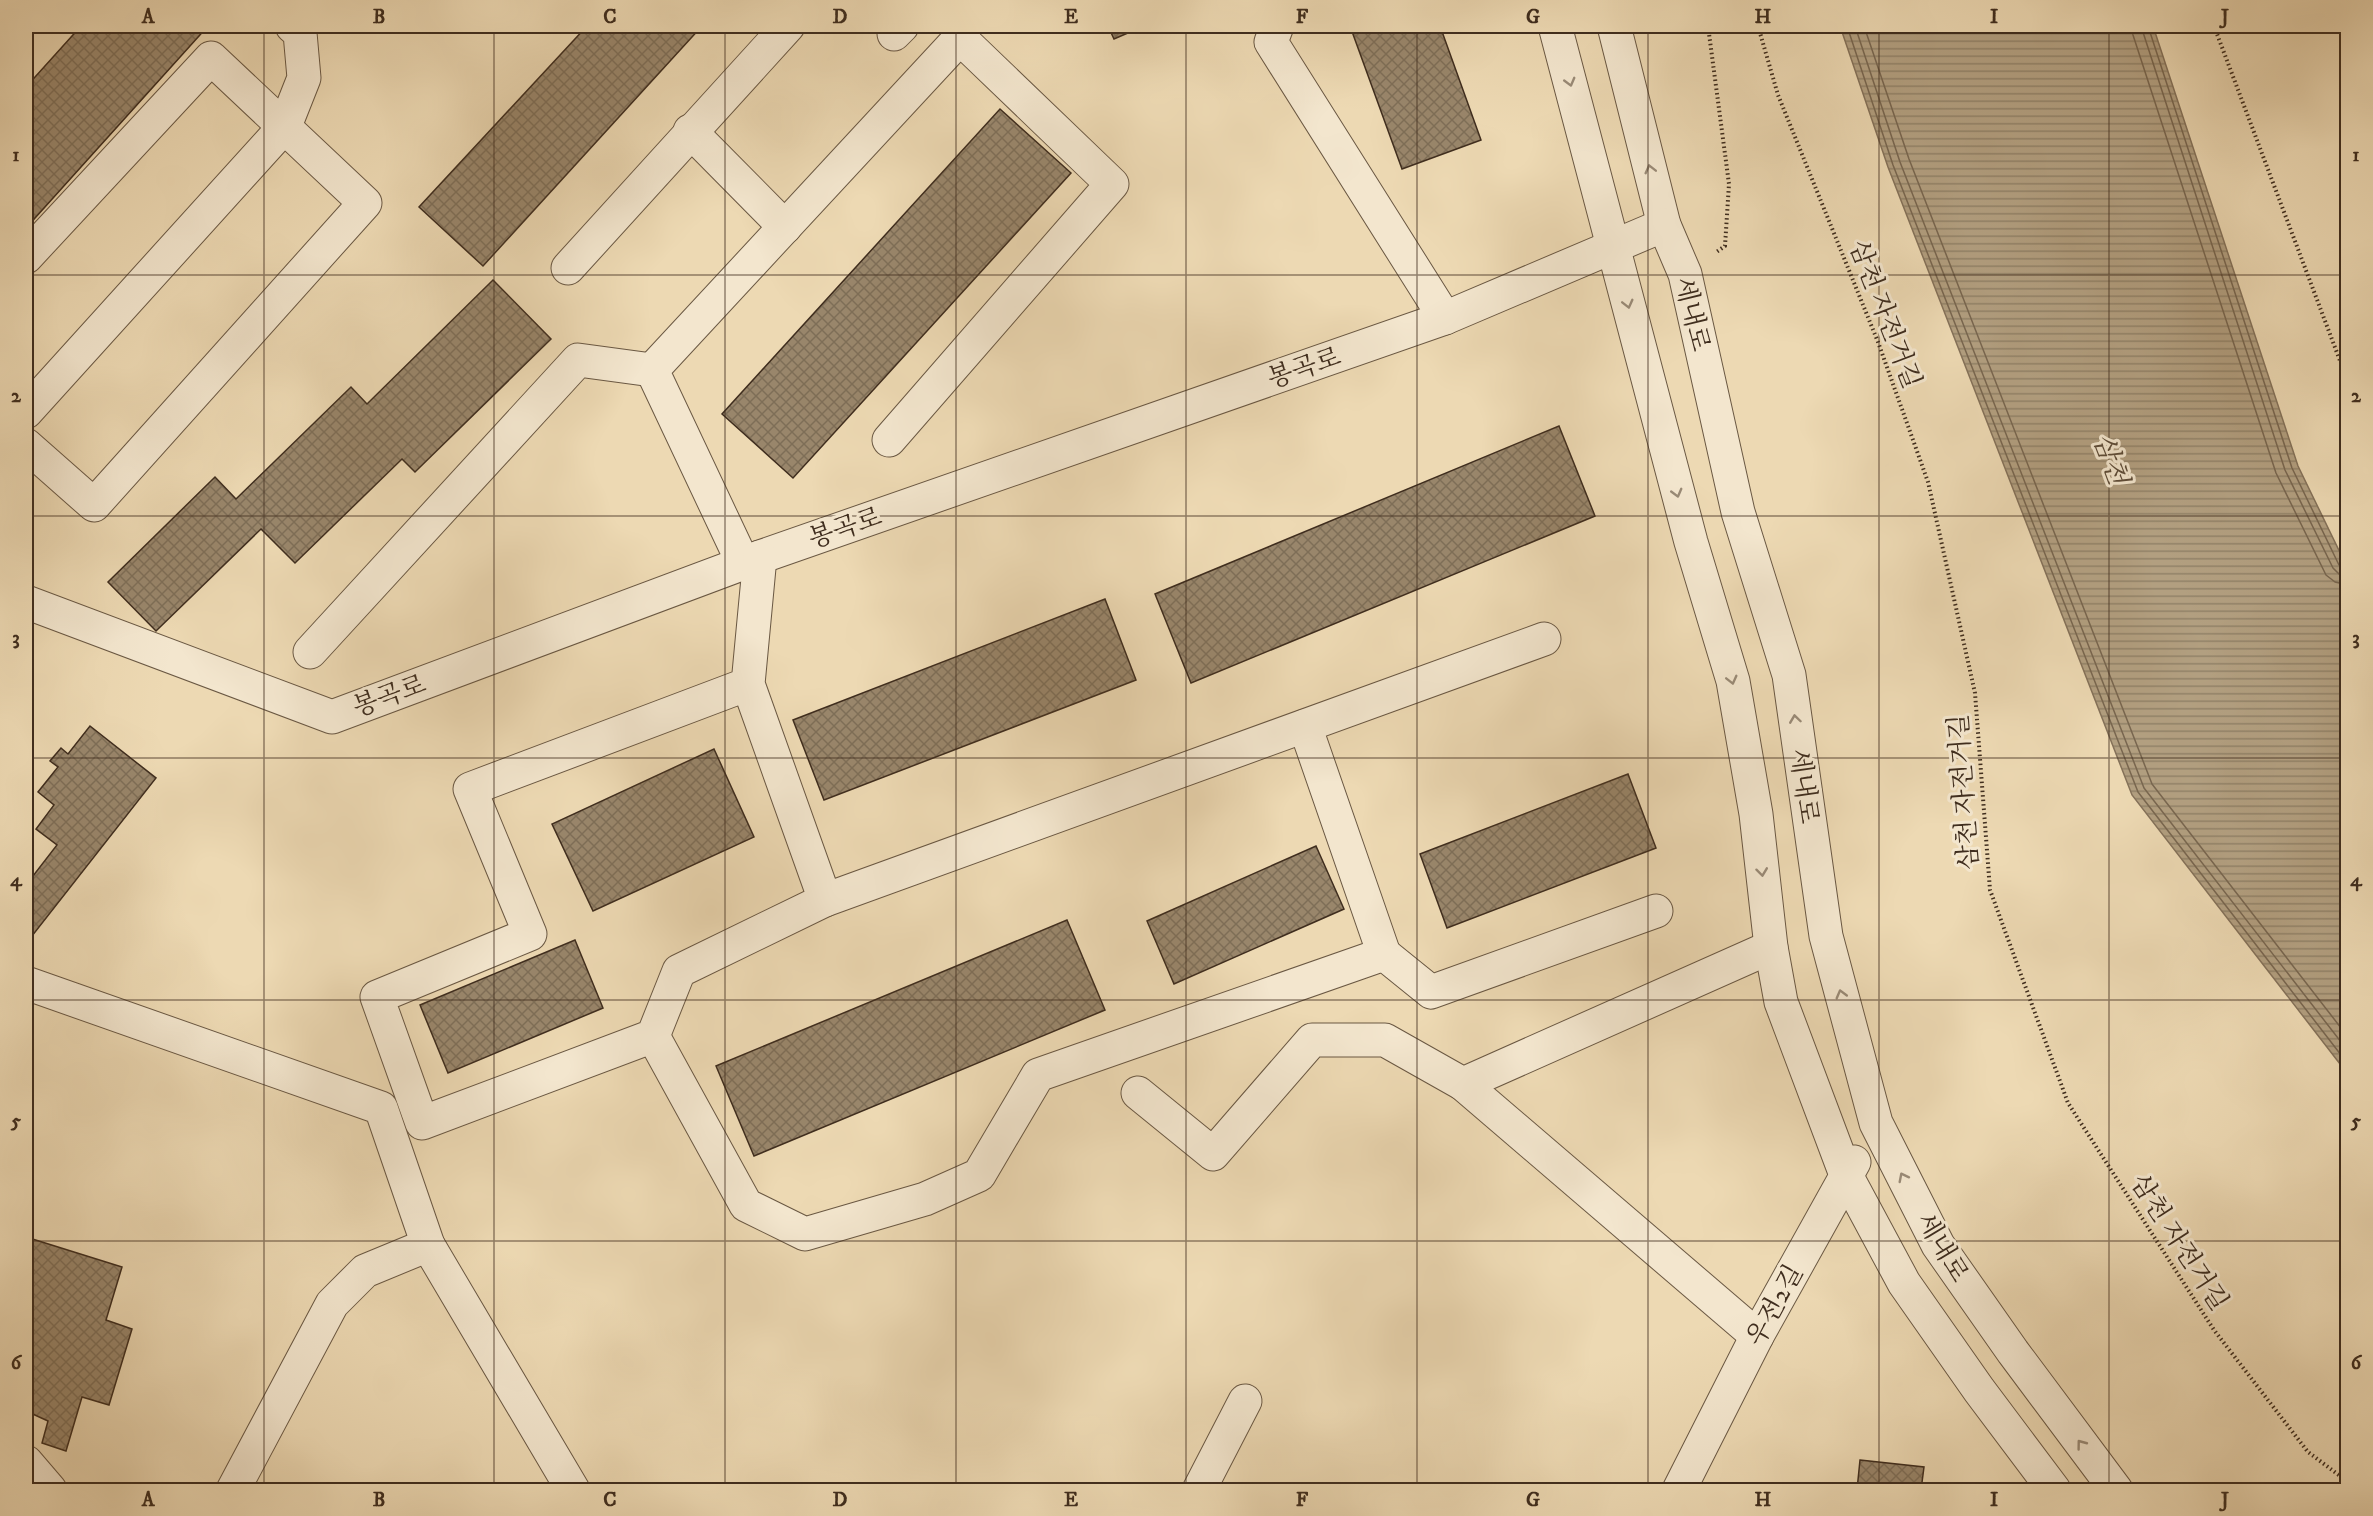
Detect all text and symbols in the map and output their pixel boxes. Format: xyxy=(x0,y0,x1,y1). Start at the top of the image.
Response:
text: A xyxy=(141,5,156,30)
text: B xyxy=(373,5,385,30)
text: C xyxy=(603,5,617,30)
text: D xyxy=(833,5,848,30)
text: E xyxy=(1064,5,1078,30)
text: F xyxy=(1296,5,1309,30)
text: G xyxy=(1526,5,1540,30)
text: H xyxy=(1755,5,1772,30)
text: I xyxy=(1990,5,1998,30)
text: J xyxy=(2219,5,2229,30)
one-way arrow xyxy=(1563,76,1575,87)
text: 1 xyxy=(12,143,20,168)
text: 1 xyxy=(2352,143,2360,168)
one-way arrow xyxy=(1645,164,1658,174)
street label: 삼천 자전거길 xyxy=(1841,236,1928,393)
street label: 세내로 xyxy=(1666,274,1717,355)
one-way arrow xyxy=(1620,299,1633,309)
street label: 봉곡로 xyxy=(1263,341,1345,396)
text: 2 xyxy=(11,384,22,409)
text: 2 xyxy=(2351,384,2362,409)
water label: 삼천 xyxy=(2085,429,2136,491)
one-way arrow xyxy=(1670,488,1683,498)
street label: 봉곡로 xyxy=(804,501,886,556)
text: 3 xyxy=(12,626,20,651)
text: 3 xyxy=(2352,626,2360,651)
street label: 봉곡로 xyxy=(348,668,431,725)
one-way arrow xyxy=(1724,675,1737,685)
street label: 삼천 자전거길 xyxy=(1943,713,1986,871)
one-way arrow xyxy=(1790,714,1802,723)
street label: 세내로 xyxy=(1782,747,1825,826)
text: 4 xyxy=(10,868,23,893)
one-way arrow xyxy=(1756,868,1768,877)
text: 4 xyxy=(2350,868,2363,893)
one-way arrow xyxy=(1836,989,1849,999)
text: 5 xyxy=(10,1109,21,1134)
text: 5 xyxy=(2350,1109,2361,1134)
street label: 삼천 자전거길 xyxy=(2122,1168,2235,1317)
one-way arrow xyxy=(1899,1173,1911,1184)
street label: 세내로 xyxy=(1908,1207,1975,1289)
street label: 우전2길 xyxy=(1740,1259,1811,1352)
text: 6 xyxy=(11,1351,23,1376)
text: 6 xyxy=(2351,1351,2363,1376)
one-way arrow xyxy=(2078,1439,2089,1450)
text: A xyxy=(141,1488,156,1513)
text: B xyxy=(373,1488,385,1513)
text: C xyxy=(603,1488,617,1513)
text: D xyxy=(833,1488,848,1513)
text: E xyxy=(1064,1488,1078,1513)
text: F xyxy=(1296,1488,1309,1513)
text: G xyxy=(1526,1488,1540,1513)
text: H xyxy=(1755,1488,1772,1513)
text: I xyxy=(1990,1488,1998,1513)
text: J xyxy=(2219,1488,2229,1513)

